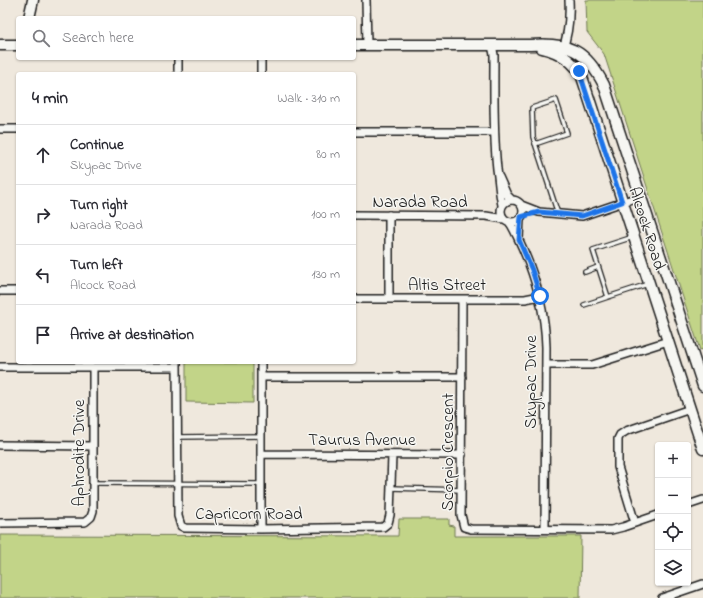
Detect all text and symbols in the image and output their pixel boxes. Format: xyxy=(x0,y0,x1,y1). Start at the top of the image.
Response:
search box xyxy=(16,16,356,60)
icon: search xyxy=(30,27,52,49)
text: Search here xyxy=(62,27,134,49)
route end xyxy=(570,62,588,80)
text: 4 min xyxy=(32,86,68,111)
text: Walk · 310 m xyxy=(277,89,340,108)
text: Continue xyxy=(70,134,124,156)
icon: ahead xyxy=(32,144,54,166)
text: 80 m xyxy=(316,145,340,164)
text: Skypac Drive xyxy=(70,156,142,175)
street label: Alcock Road xyxy=(621,184,672,274)
street label: Narada Road xyxy=(372,190,468,215)
text: Turn right xyxy=(70,194,128,216)
icon: right xyxy=(32,204,54,226)
text: 100 m xyxy=(311,205,340,224)
text: Narada Road xyxy=(70,216,143,235)
text: Turn left xyxy=(70,254,123,276)
icon: left xyxy=(32,264,54,286)
text: 130 m xyxy=(312,265,340,284)
street label: Altis Street xyxy=(408,273,486,298)
text: Alcock Road xyxy=(70,276,136,295)
route start xyxy=(531,287,549,305)
icon: arrive xyxy=(32,324,54,346)
text: Arrive at destination xyxy=(70,324,194,346)
street label: Skypac Drive xyxy=(519,335,545,429)
street label: Scorpio Crescent xyxy=(436,393,461,511)
street label: Aphrodite Drive xyxy=(67,399,92,507)
street label: Taurus Avenue xyxy=(308,428,416,453)
map controls xyxy=(655,442,691,586)
button: + xyxy=(655,442,691,478)
button: − xyxy=(655,478,691,514)
street label: Capricorn Road xyxy=(195,502,303,527)
button: locate xyxy=(655,514,691,550)
button: layers xyxy=(655,550,691,586)

